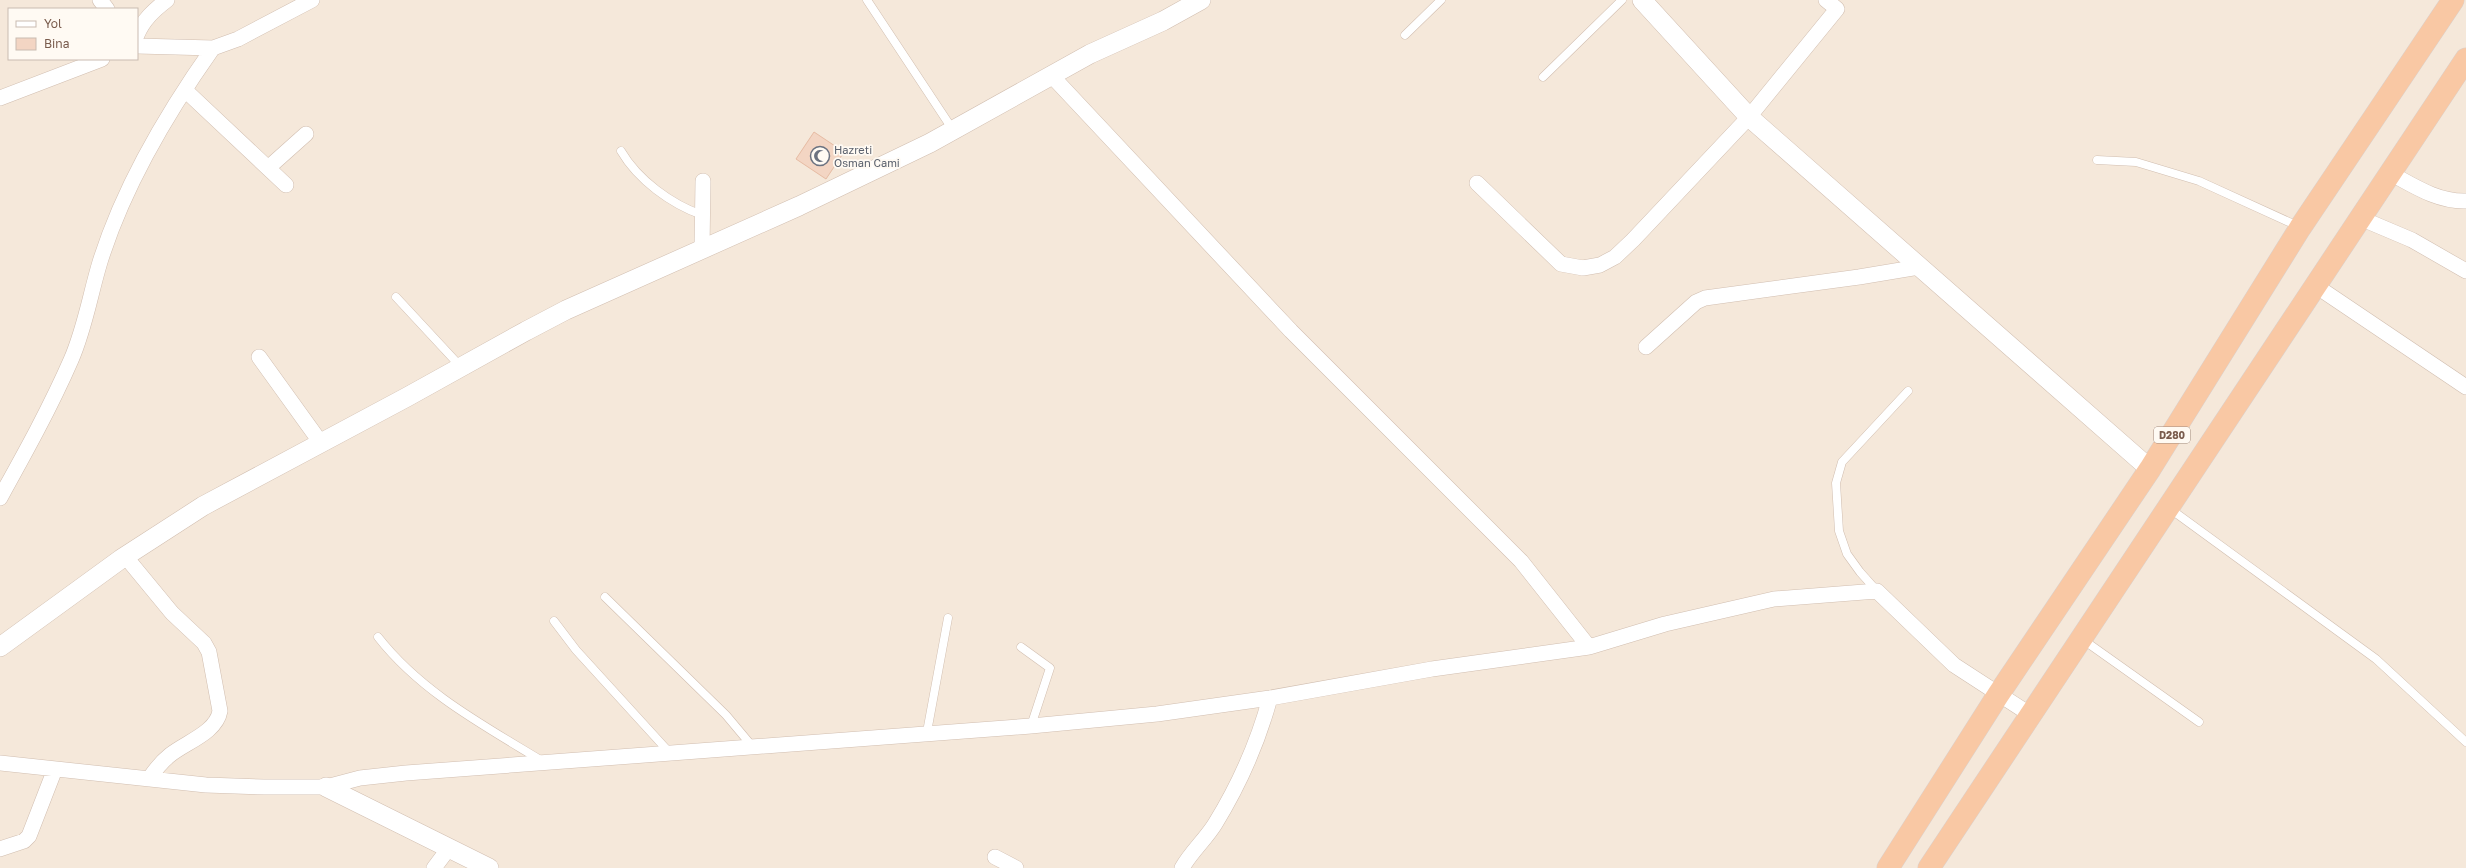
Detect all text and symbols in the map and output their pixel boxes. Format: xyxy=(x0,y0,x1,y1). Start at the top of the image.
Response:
legend xyxy=(8,8,138,60)
text: Yol xyxy=(44,16,62,31)
text: Bina xyxy=(44,36,69,51)
place label: Hazreti Osman Cami xyxy=(834,143,900,169)
mosque icon: Hazreti Osman Cami xyxy=(809,145,831,167)
road number: D280 xyxy=(2154,427,2190,443)

